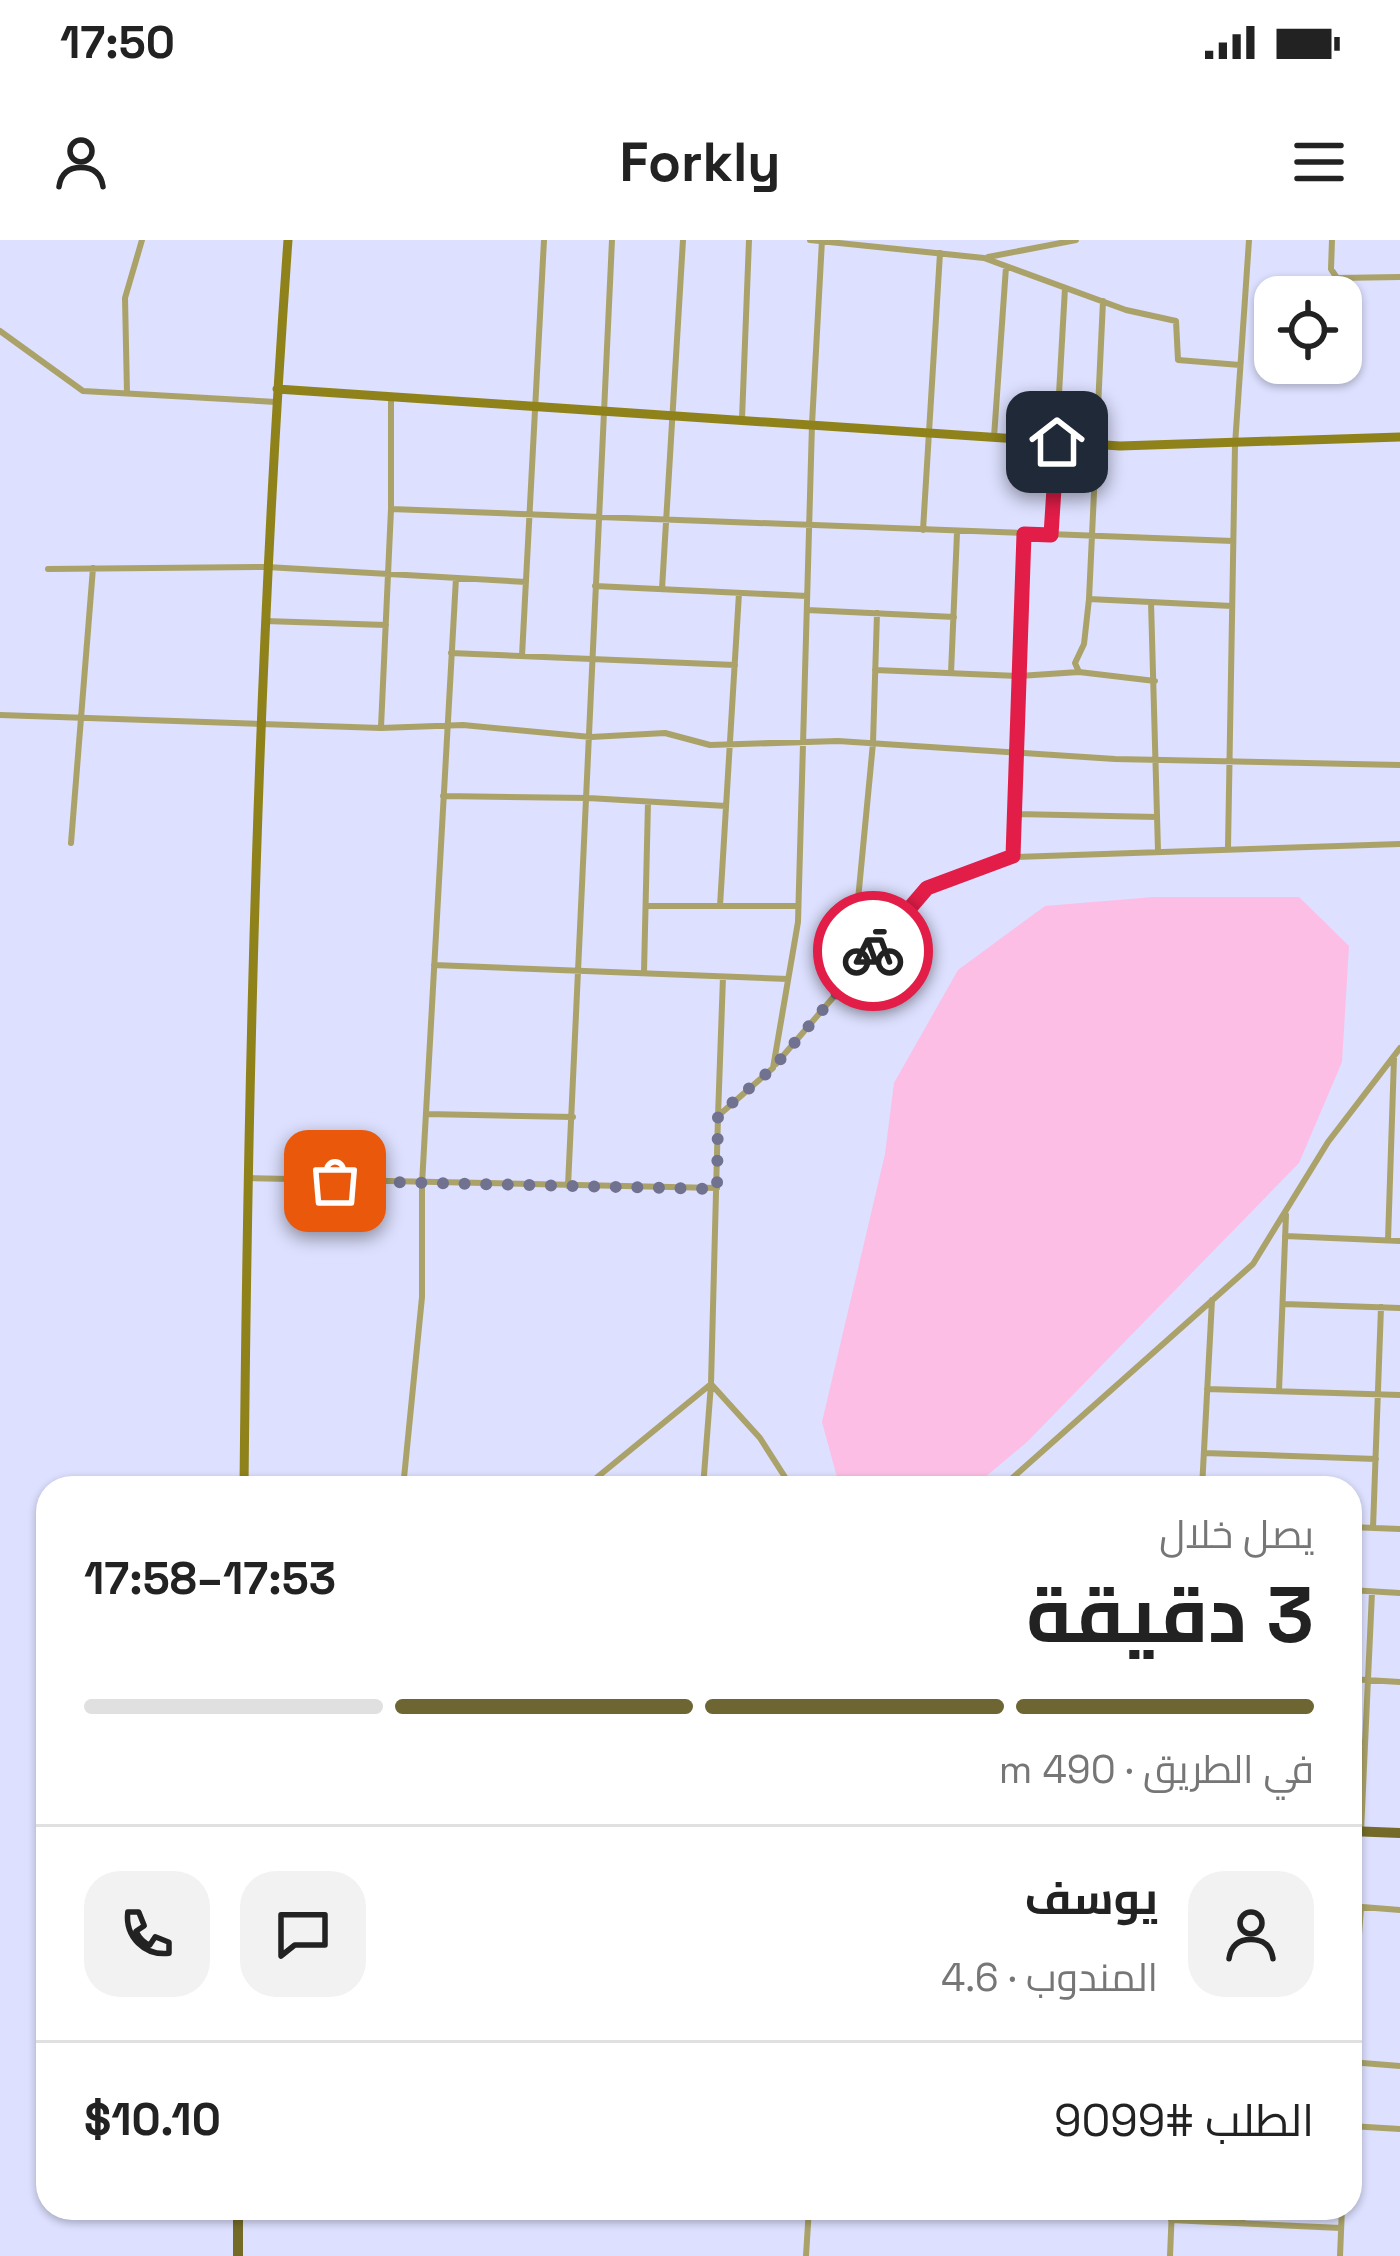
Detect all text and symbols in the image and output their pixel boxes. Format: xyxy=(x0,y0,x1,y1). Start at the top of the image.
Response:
text: 17:50 xyxy=(60,14,175,71)
text: Forkly xyxy=(619,128,781,197)
icon: person xyxy=(48,129,114,195)
icon: menu xyxy=(1286,129,1352,195)
map controls xyxy=(1254,276,1362,384)
button: locate xyxy=(1254,276,1362,384)
pin xyxy=(1006,391,1108,493)
icon: home xyxy=(1024,409,1090,475)
courier xyxy=(813,891,933,1011)
icon: bike xyxy=(840,918,906,984)
pin xyxy=(284,1130,386,1232)
icon: bag xyxy=(302,1148,368,1214)
text: يصل خلال xyxy=(1159,1510,1314,1559)
text: 17:53–17:58 xyxy=(84,1550,336,1607)
text: 3 دقيقة xyxy=(1026,1565,1314,1665)
text: في الطريق · 490 m xyxy=(999,1745,1314,1794)
text: يوسف xyxy=(1024,1870,1158,1927)
button: phone xyxy=(84,1871,210,1997)
button: chat xyxy=(240,1871,366,1997)
button: person xyxy=(1188,1871,1314,1997)
text: المندوب · 4.6 xyxy=(941,1953,1158,2002)
text: $10.10 xyxy=(84,2091,221,2148)
text: الطلب #9099 xyxy=(1054,2092,1314,2149)

